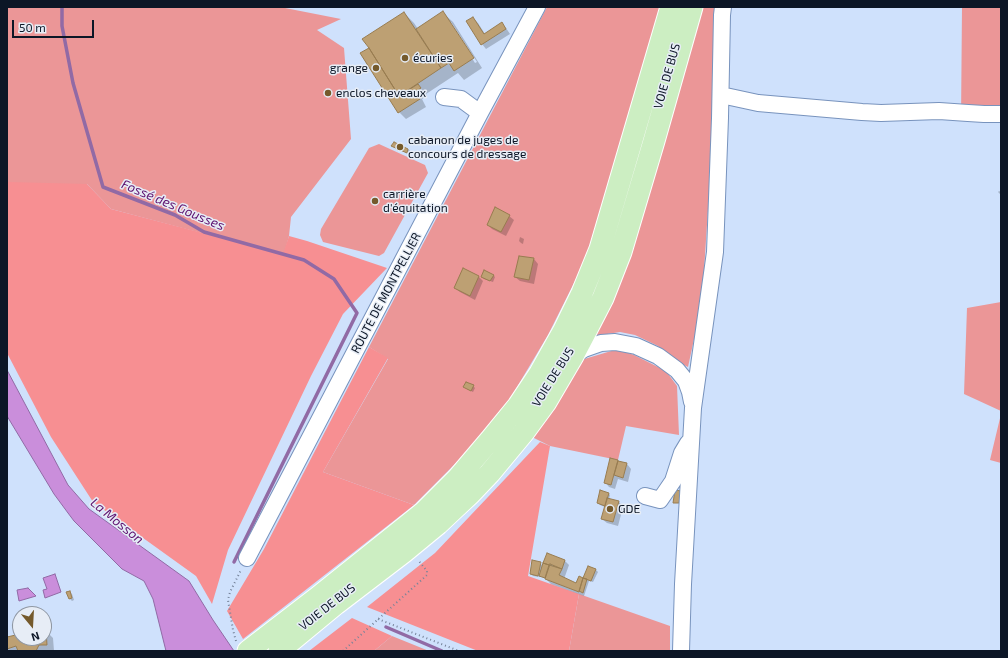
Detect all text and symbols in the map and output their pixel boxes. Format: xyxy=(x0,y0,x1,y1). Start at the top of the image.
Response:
scale bar xyxy=(14,12,96,38)
text: 50 m xyxy=(19,20,46,34)
street label: VOIE DE BUS xyxy=(651,42,683,110)
place label: écuries xyxy=(413,51,452,65)
marker: écuries xyxy=(400,53,410,63)
place label: grange xyxy=(330,61,368,75)
marker: grange xyxy=(371,63,381,73)
place label: enclos cheveaux xyxy=(336,86,426,100)
marker: enclos cheveaux xyxy=(323,88,333,98)
place label: cabanon de juges de concours de dressage xyxy=(408,133,526,161)
marker: cabanon de juges de concours de dressage xyxy=(395,142,405,152)
water label: Fossé des Gousses xyxy=(119,176,227,234)
place label: carrière d'équitation xyxy=(383,187,448,215)
marker: carrière d'équitation xyxy=(370,196,380,206)
street label: ROUTE DE MONTPELLIER xyxy=(348,230,424,356)
street label: VOIE DE BUS xyxy=(529,345,577,409)
water label: La Mosson xyxy=(87,495,147,547)
place label: GDE xyxy=(618,502,640,516)
marker: GDE xyxy=(605,504,615,514)
street label: VOIE DE BUS xyxy=(296,581,358,633)
north arrow xyxy=(12,606,52,646)
text: N xyxy=(30,630,41,644)

